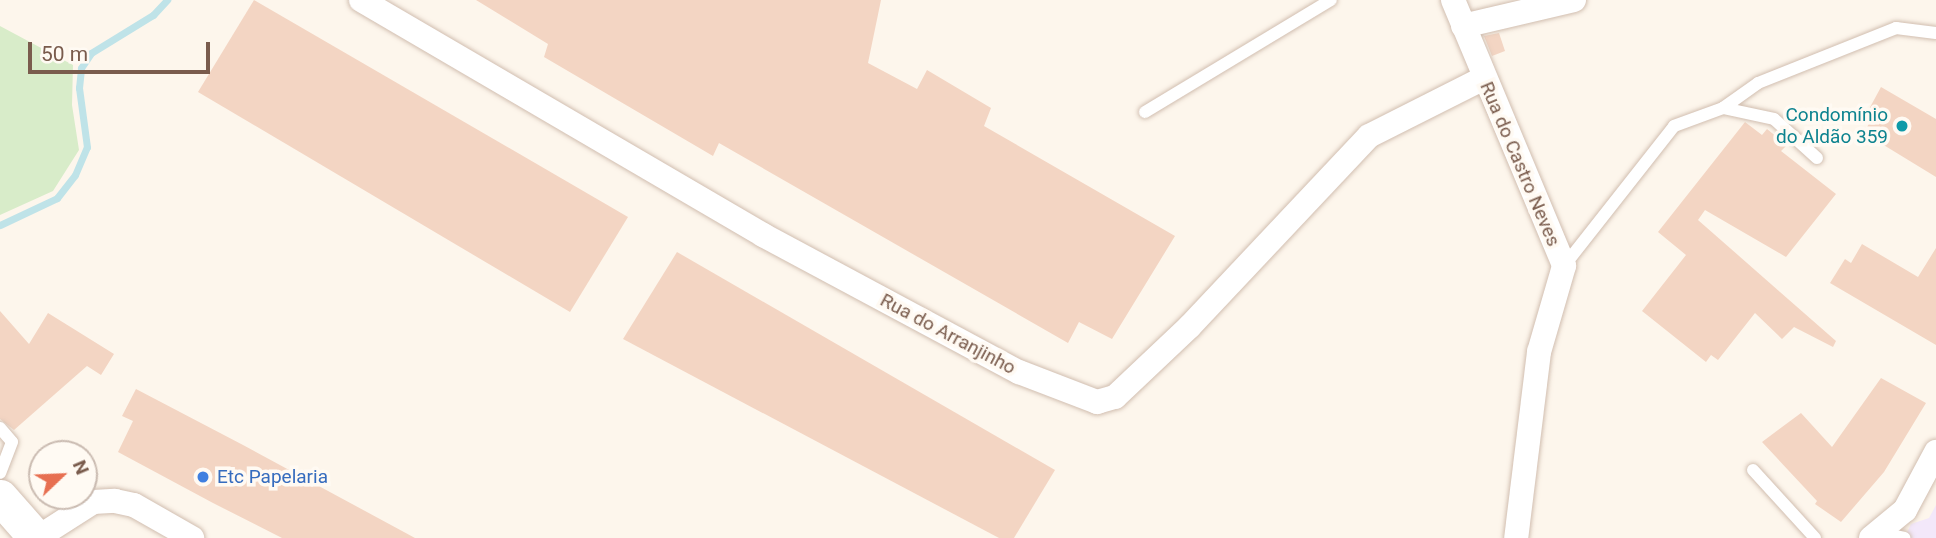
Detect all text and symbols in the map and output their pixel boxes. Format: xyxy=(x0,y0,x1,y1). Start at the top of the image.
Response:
scale bar xyxy=(32,28,214,72)
text: 50 m xyxy=(41,42,88,66)
street label: Rua do Castro Neves xyxy=(1475,78,1565,250)
place label: Condomínio do Aldão 359 xyxy=(1776,104,1888,148)
marker: Condomínio do Aldão 359 xyxy=(1894,118,1910,134)
street label: Rua do Arranjinho xyxy=(876,289,1020,379)
north arrow xyxy=(28,440,98,510)
text: N xyxy=(68,457,94,478)
place label: Etc Papelaria xyxy=(217,466,328,488)
marker: Etc Papelaria xyxy=(195,469,211,485)

